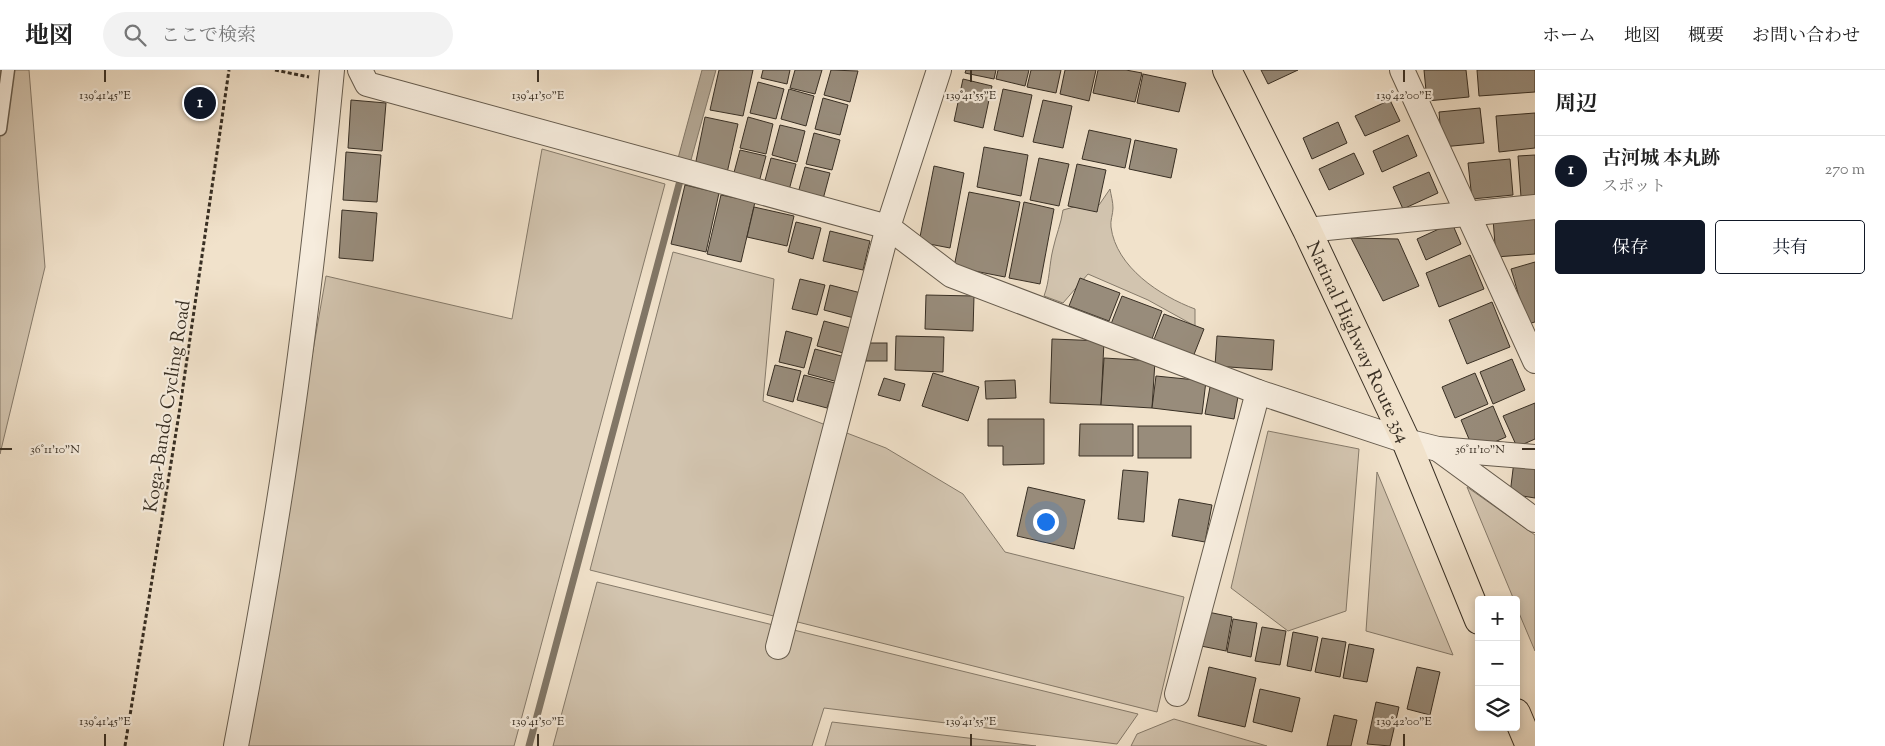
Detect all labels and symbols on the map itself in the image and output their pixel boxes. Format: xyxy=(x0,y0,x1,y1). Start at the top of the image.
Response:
pin: 1 xyxy=(184,84,216,122)
text: 139°41'45"E xyxy=(79,87,131,105)
text: 139°41'50"E xyxy=(512,87,565,105)
text: 139°41'55"E xyxy=(946,87,997,105)
text: 139°42'00"E xyxy=(1376,87,1432,105)
street label: Natinal Highway Route 354 xyxy=(1298,237,1416,448)
street label: Koga-Bando Cycling Road xyxy=(138,298,199,515)
text: 36°11'10"N xyxy=(30,441,80,459)
text: 36°11'10"N xyxy=(1455,441,1505,459)
your location xyxy=(1033,509,1059,535)
text: 139°41'45"E xyxy=(79,713,131,731)
text: 139°41'50"E xyxy=(512,713,565,731)
text: 139°41'55"E xyxy=(946,713,997,731)
text: 139°42'00"E xyxy=(1376,713,1432,731)

